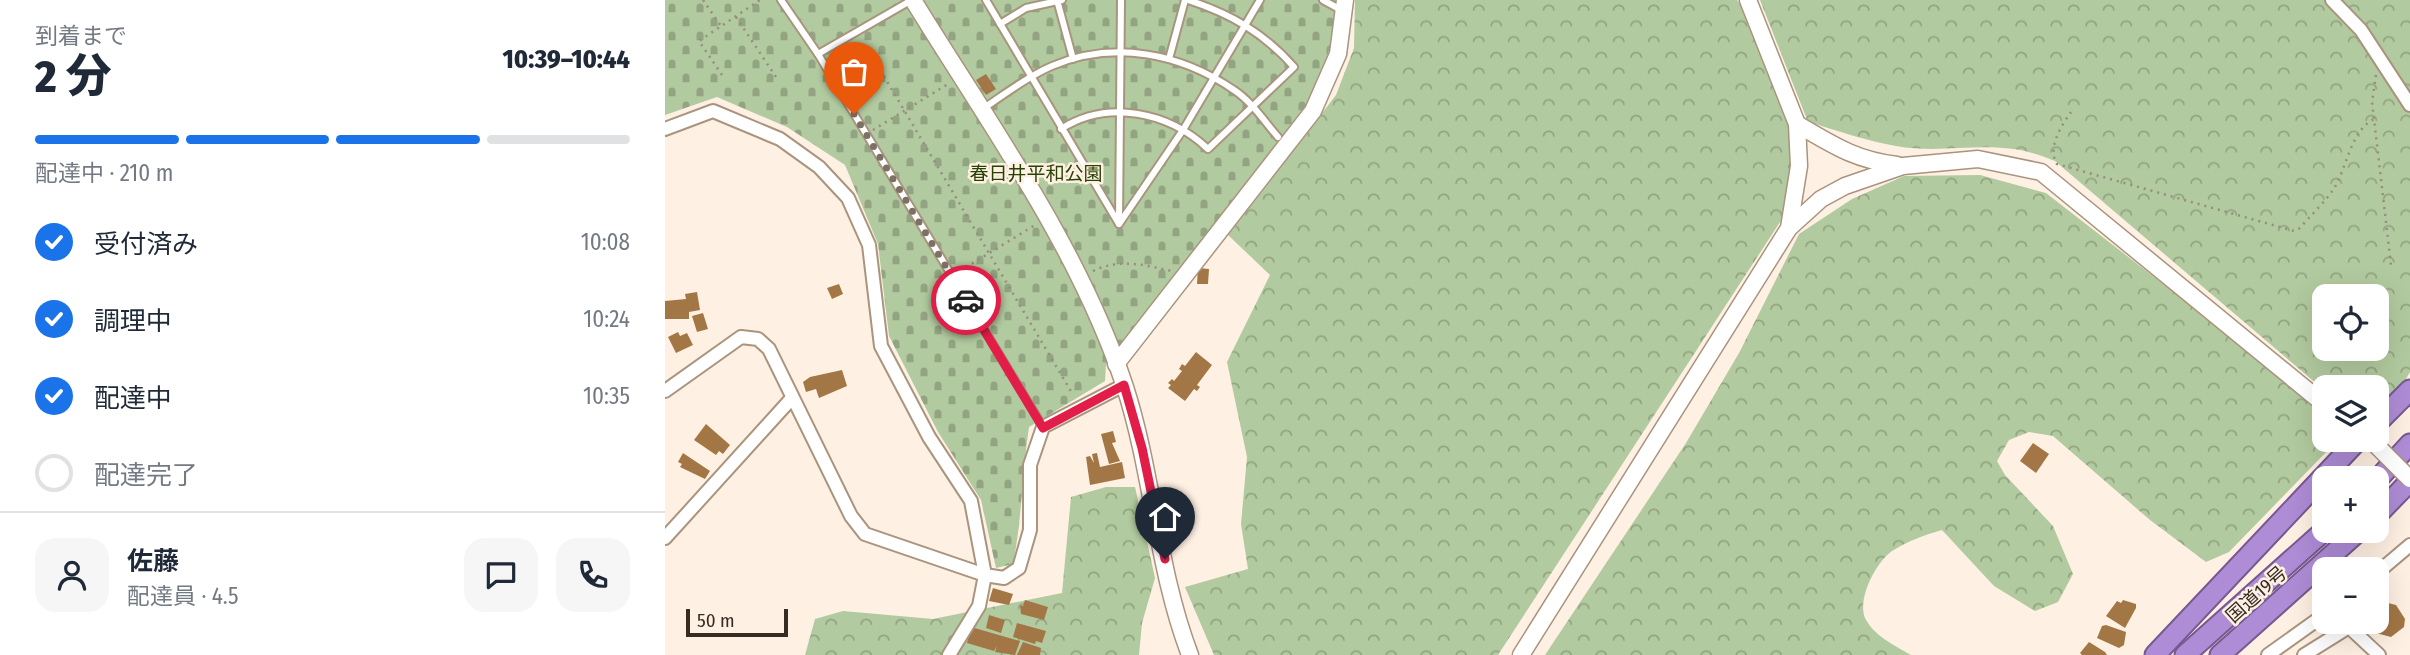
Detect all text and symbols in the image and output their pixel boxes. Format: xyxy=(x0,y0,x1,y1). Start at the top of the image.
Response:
text: 到着まで xyxy=(35,22,127,50)
pin xyxy=(824,42,884,114)
text: 10:39–10:44 xyxy=(503,44,630,75)
text: 2 分 xyxy=(35,49,112,104)
icon: bag xyxy=(835,53,873,91)
text: 配達中 · 210 m xyxy=(35,159,173,187)
park label: 春日井平和公園 xyxy=(969,162,1103,185)
icon: check xyxy=(35,223,73,261)
text: 10:08 xyxy=(581,228,630,256)
text: 受付済み xyxy=(94,229,198,260)
courier xyxy=(931,265,1001,335)
icon: car xyxy=(947,281,985,319)
map controls xyxy=(2312,284,2389,634)
button: locate xyxy=(2312,284,2389,361)
icon: check xyxy=(35,300,73,338)
text: 10:24 xyxy=(583,305,630,333)
text: 調理中 xyxy=(94,306,172,337)
button: layers xyxy=(2312,375,2389,452)
icon: check xyxy=(35,377,73,415)
text: 10:35 xyxy=(583,382,630,410)
text: 配達中 xyxy=(94,383,172,414)
text: 配達完了 xyxy=(94,460,198,491)
button: + xyxy=(2312,466,2389,543)
pin xyxy=(1135,487,1195,559)
icon: home xyxy=(1146,498,1184,536)
button: person xyxy=(35,538,109,612)
button: chat xyxy=(464,538,538,612)
button: phone xyxy=(556,538,630,612)
text: 佐藤 xyxy=(127,546,179,577)
button: − xyxy=(2312,557,2389,634)
street label: 国道19号 xyxy=(2221,561,2291,628)
text: 配達員 · 4.5 xyxy=(127,582,238,610)
scale bar xyxy=(686,606,787,638)
text: 50 m xyxy=(697,609,735,632)

